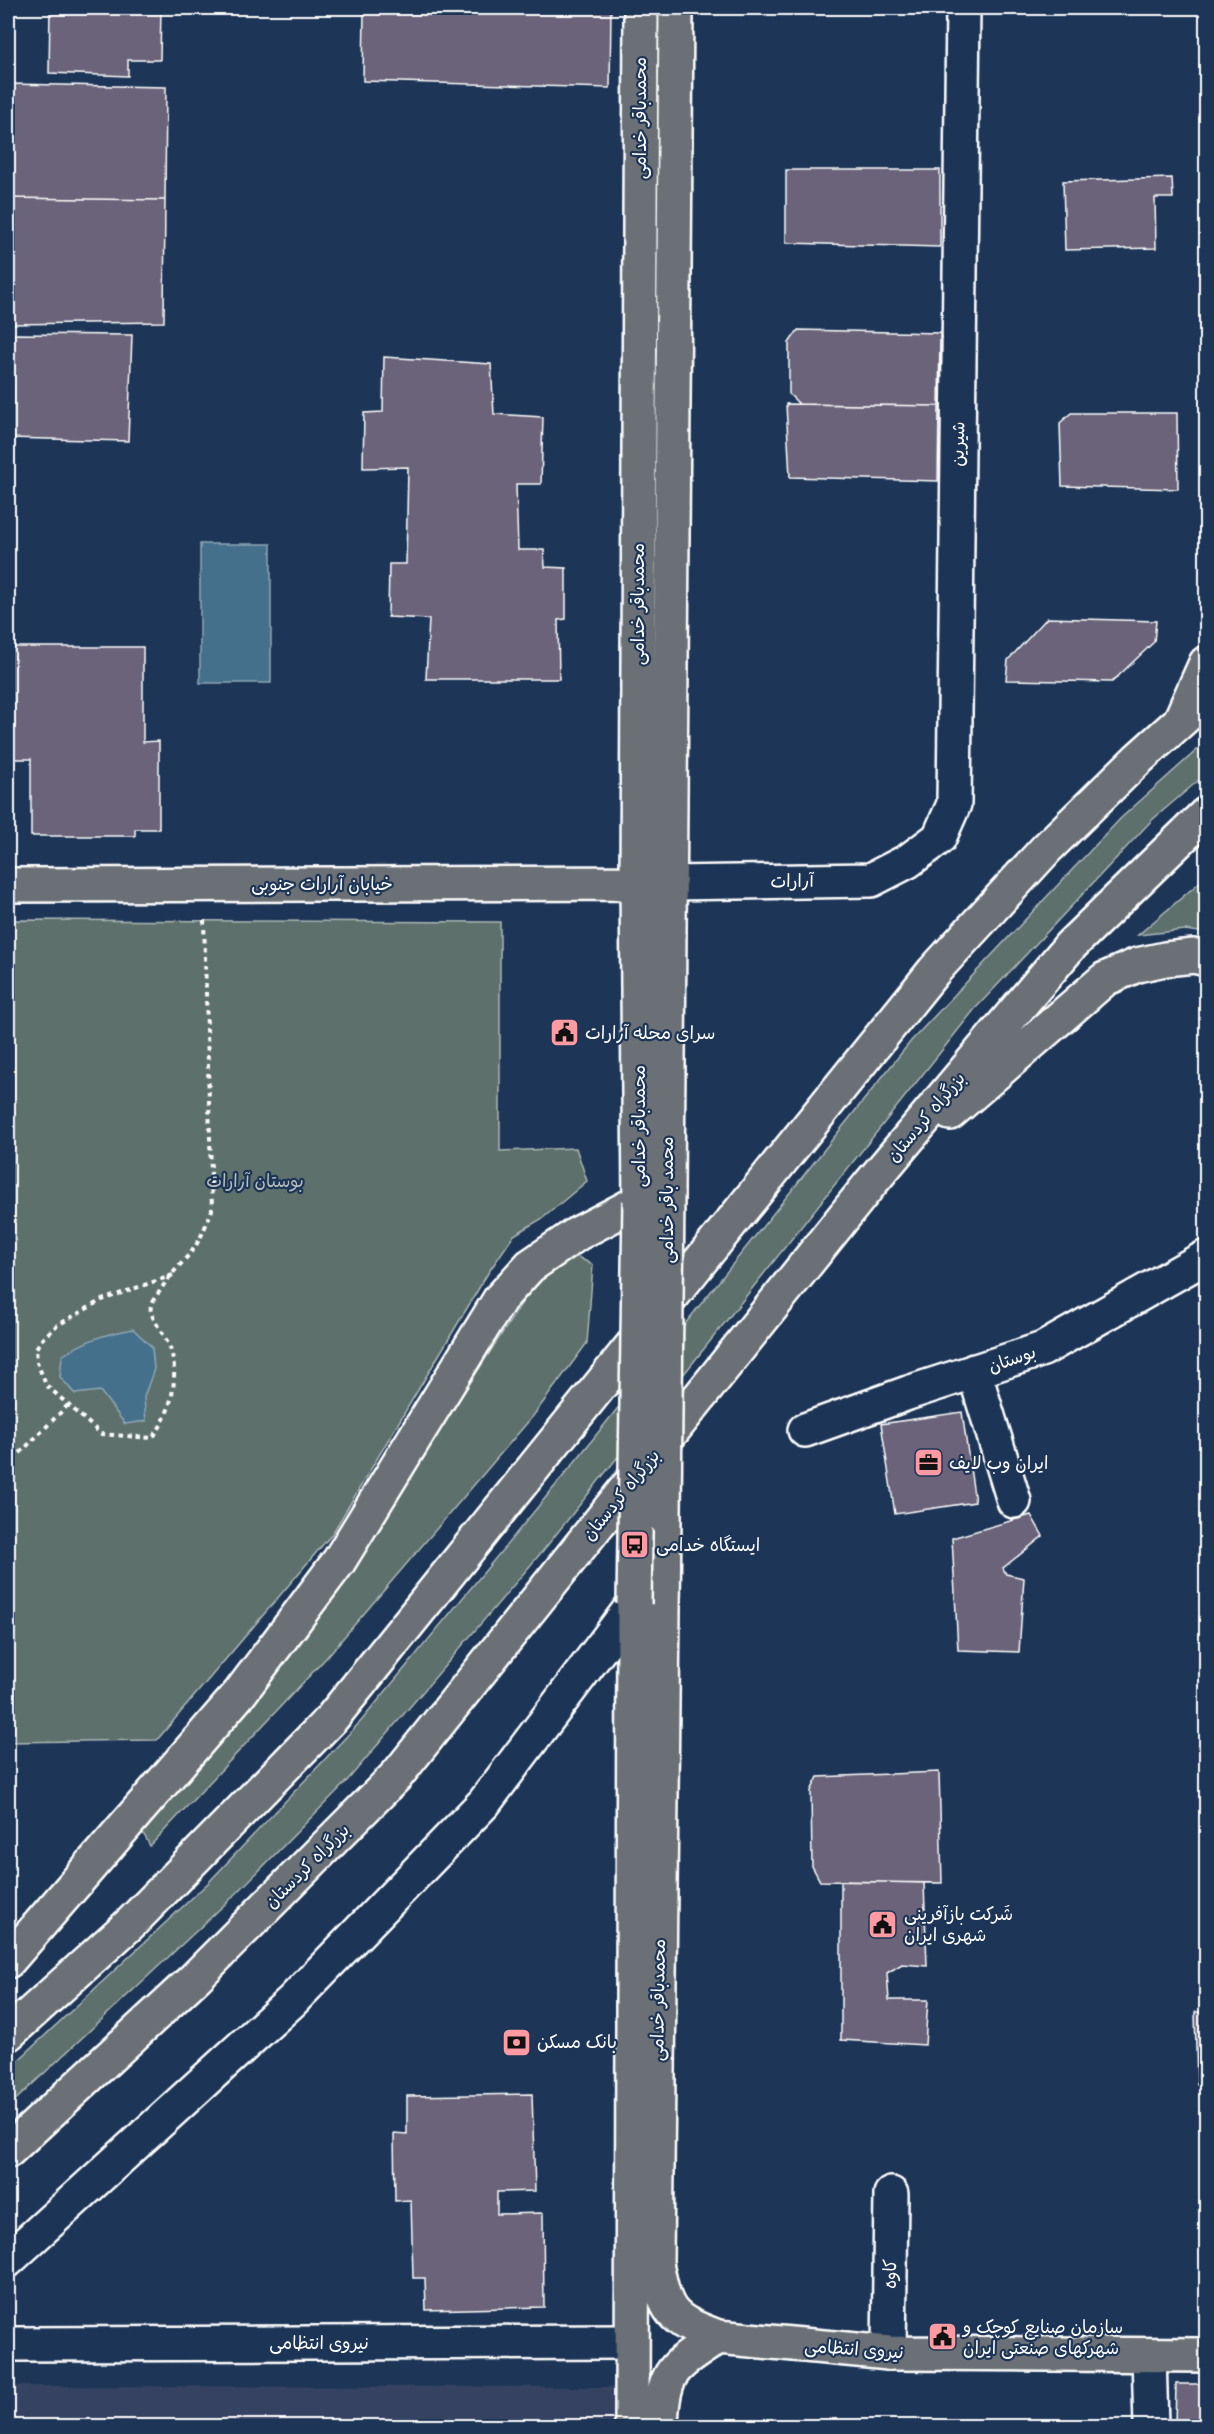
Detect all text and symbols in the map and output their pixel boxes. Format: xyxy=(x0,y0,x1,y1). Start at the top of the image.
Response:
street label: محمدباقر خدامی xyxy=(630,57,651,179)
street label: شیرین xyxy=(948,421,969,467)
street label: محمدباقر خدامی xyxy=(628,543,649,665)
street label: آرارات xyxy=(770,871,815,892)
street label: خیابان آرارات جنوبی xyxy=(251,874,393,896)
public building icon: سرای محله آرارات xyxy=(548,1017,580,1049)
place label: سرای محله آرارات xyxy=(585,1023,715,1044)
street label: محمدباقر خدامی xyxy=(629,1065,650,1187)
street label: بزرگراه کردستان xyxy=(883,1068,970,1166)
street label: محمد باقر خدامی xyxy=(657,1136,678,1264)
park label: بوستان آرارات xyxy=(206,1171,304,1192)
street label: بوستان xyxy=(985,1342,1039,1377)
street label: بزرگراه کردستان xyxy=(578,1446,664,1545)
office icon: ایران وب لایف xyxy=(912,1447,944,1479)
place label: ایران وب لایف xyxy=(949,1453,1049,1474)
bus stop icon: ایستگاه خدامی xyxy=(619,1529,651,1561)
place label: ایستگاه خدامی xyxy=(656,1535,760,1556)
street label: بزرگراه کردستان xyxy=(261,1820,354,1913)
place label: شَرکت بازآفرینی شهری ایران xyxy=(904,1904,1013,1946)
public building icon: شَرکت بازآفرینی شهری ایران xyxy=(867,1908,899,1940)
street label: محمدباقر خدامی xyxy=(647,1939,670,2061)
bank icon: بانک مسکن xyxy=(500,2026,532,2058)
place label: بانک مسکن xyxy=(537,2032,617,2053)
street label: کاوه xyxy=(880,2259,901,2289)
place label: سازمان صنایع کوچک و شهرکهای صنعتی ایران xyxy=(961,2317,1123,2359)
public building icon: سازمان صنایع کوچک و شهرکهای صنعتی ایران xyxy=(926,2321,958,2353)
street label: نیروی انتظامی xyxy=(269,2333,369,2354)
street label: نیروی انتظامی xyxy=(804,2336,904,2363)

